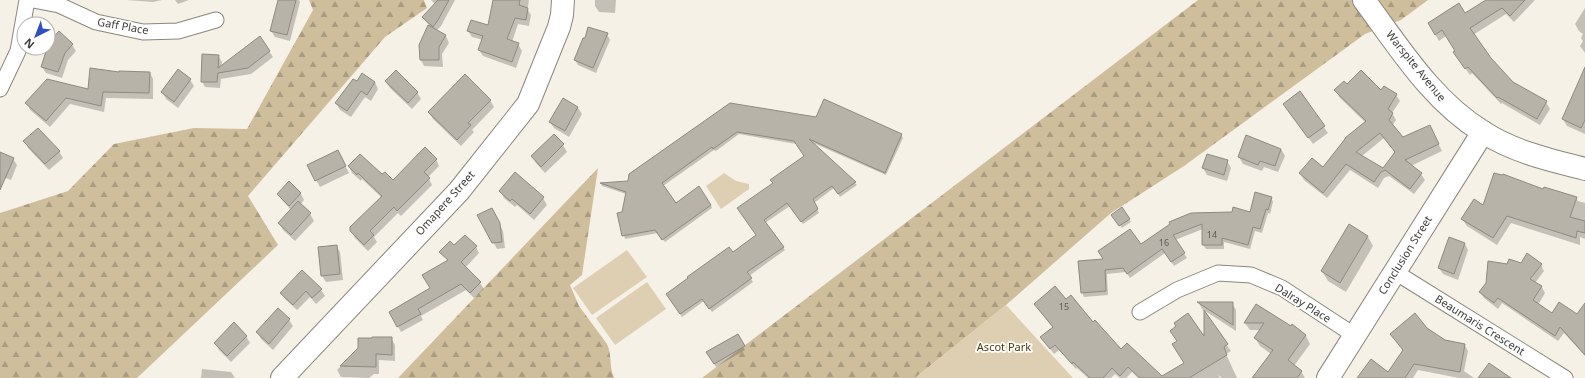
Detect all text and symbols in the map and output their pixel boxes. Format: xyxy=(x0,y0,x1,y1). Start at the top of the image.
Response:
street label: Gaff Place xyxy=(96,14,150,37)
north arrow xyxy=(16,16,56,56)
street label: Warspite Avenue xyxy=(1383,27,1450,104)
text: N xyxy=(21,35,37,52)
street label: Omapere Street xyxy=(412,167,478,238)
street label: Conclusion Street xyxy=(1374,212,1435,297)
house number: 14 xyxy=(1207,228,1217,241)
house number: 16 xyxy=(1159,236,1169,249)
street label: Dalray Place xyxy=(1273,279,1334,326)
street label: Beaumaris Crescent xyxy=(1432,291,1528,358)
house number: 15 xyxy=(1059,300,1069,313)
park label: Ascot Park xyxy=(977,339,1031,354)

